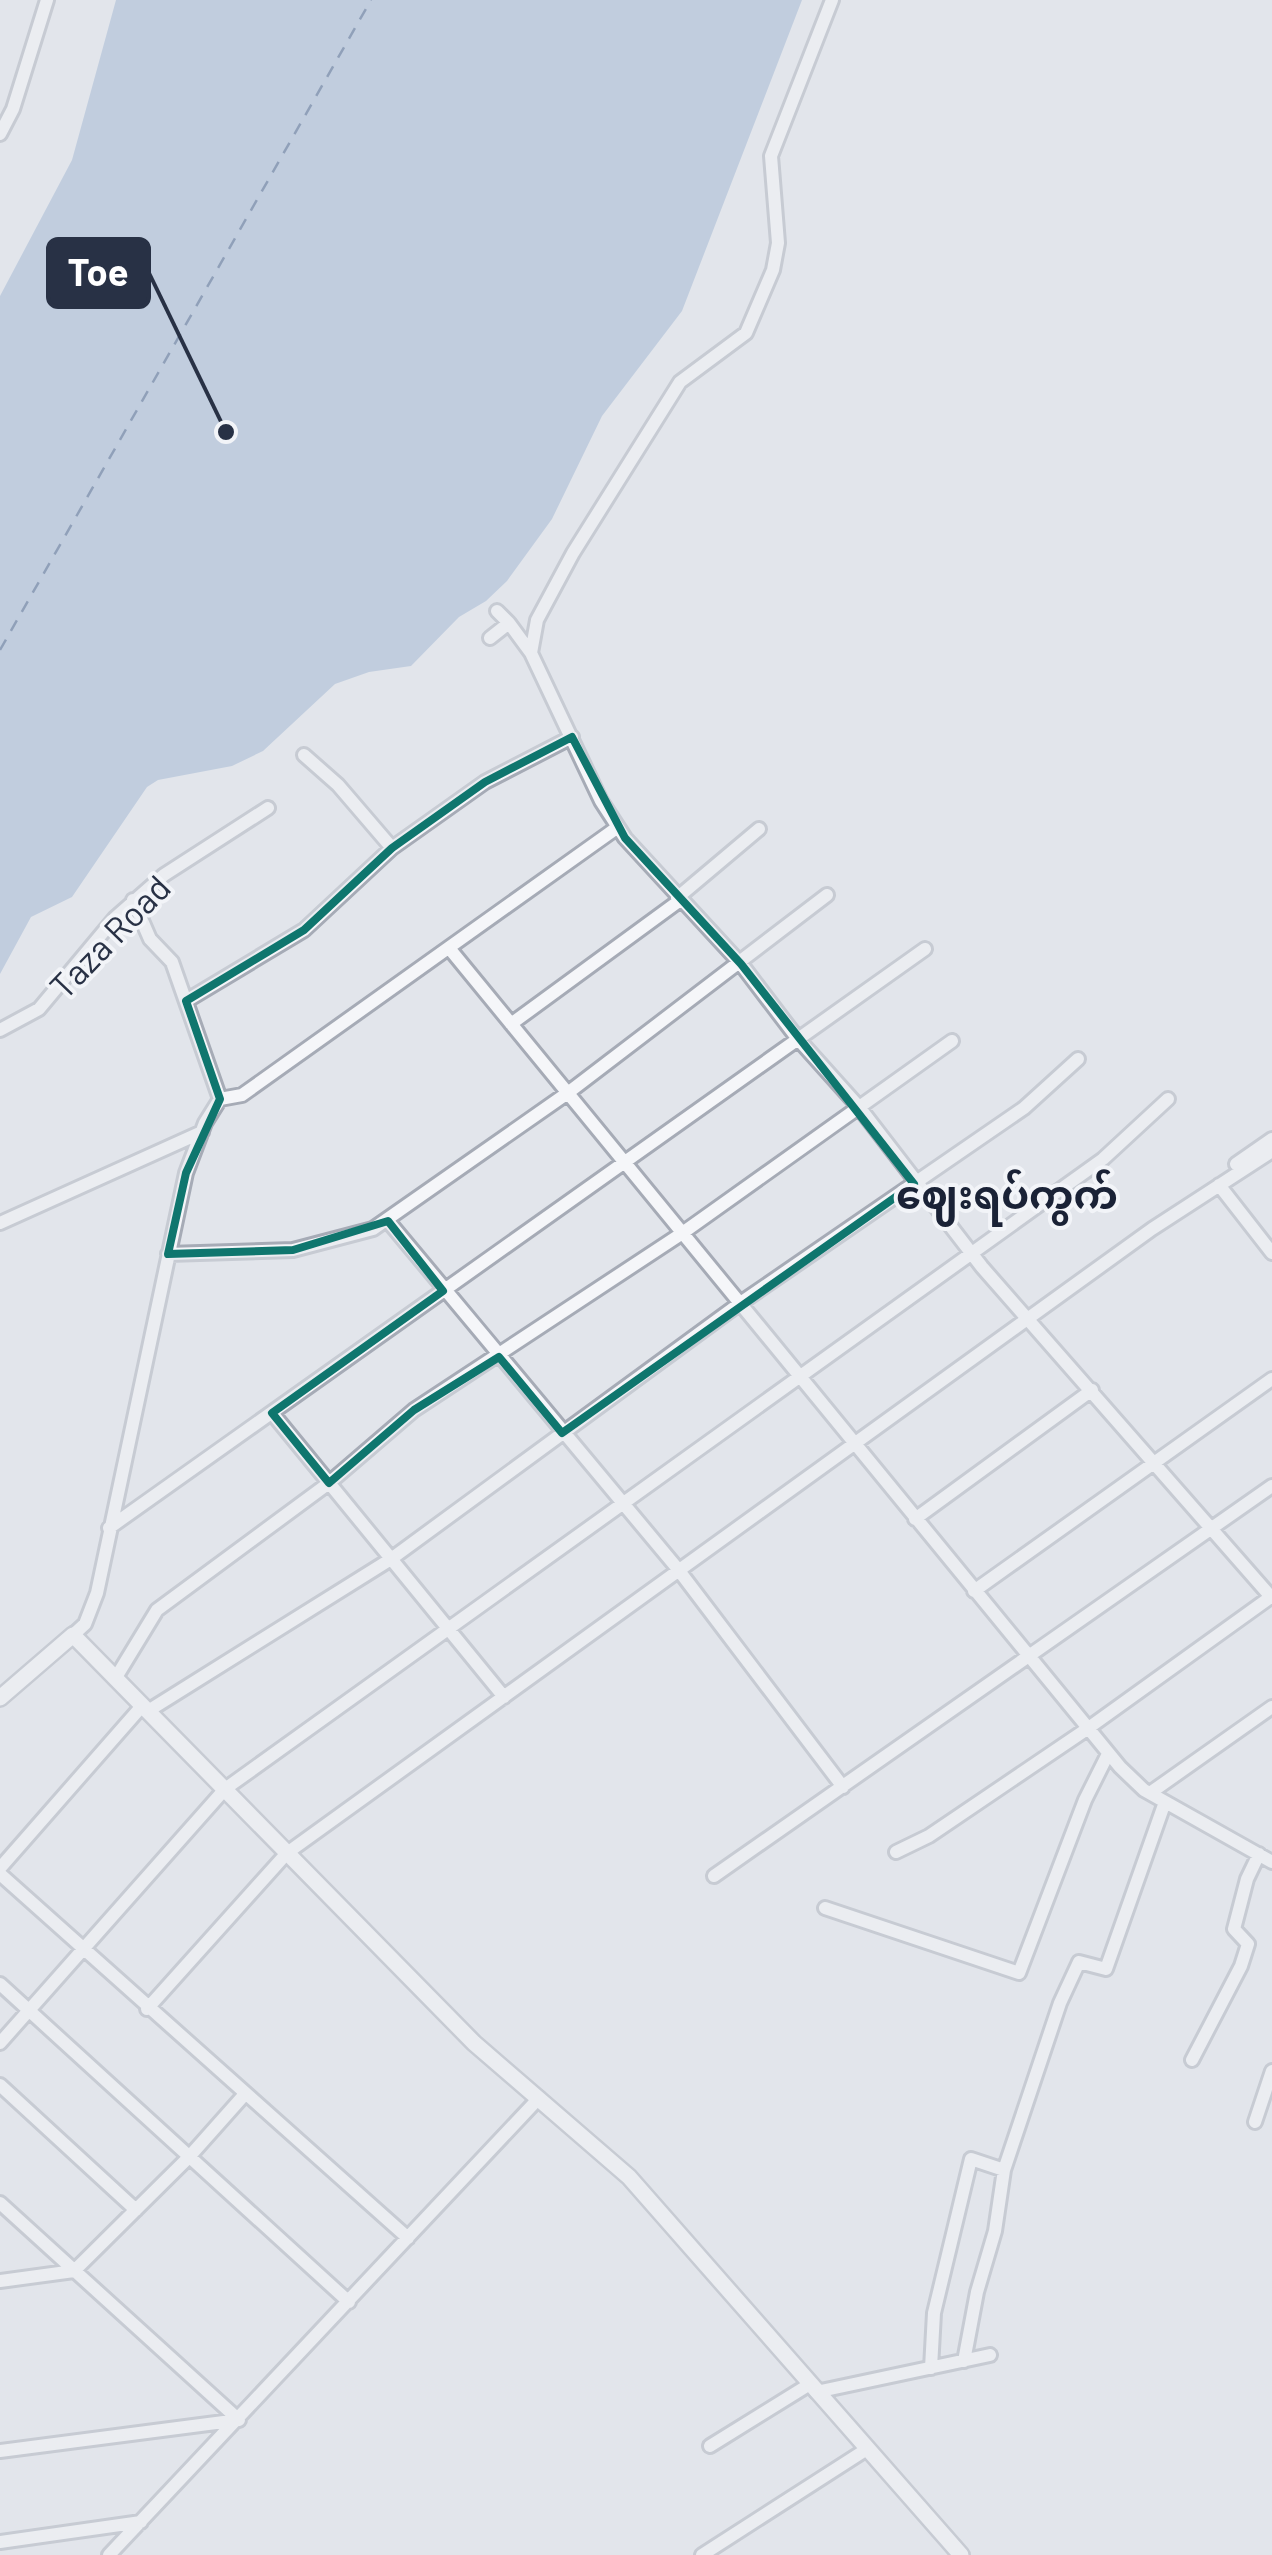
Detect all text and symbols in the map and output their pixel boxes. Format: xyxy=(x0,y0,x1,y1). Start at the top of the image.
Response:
callout: Toe xyxy=(48,239,149,307)
text: Toe xyxy=(68,248,128,294)
street label: Taza Road xyxy=(40,866,178,1006)
district label: ဈေးရပ်ကွက် xyxy=(896,1169,1118,1227)

